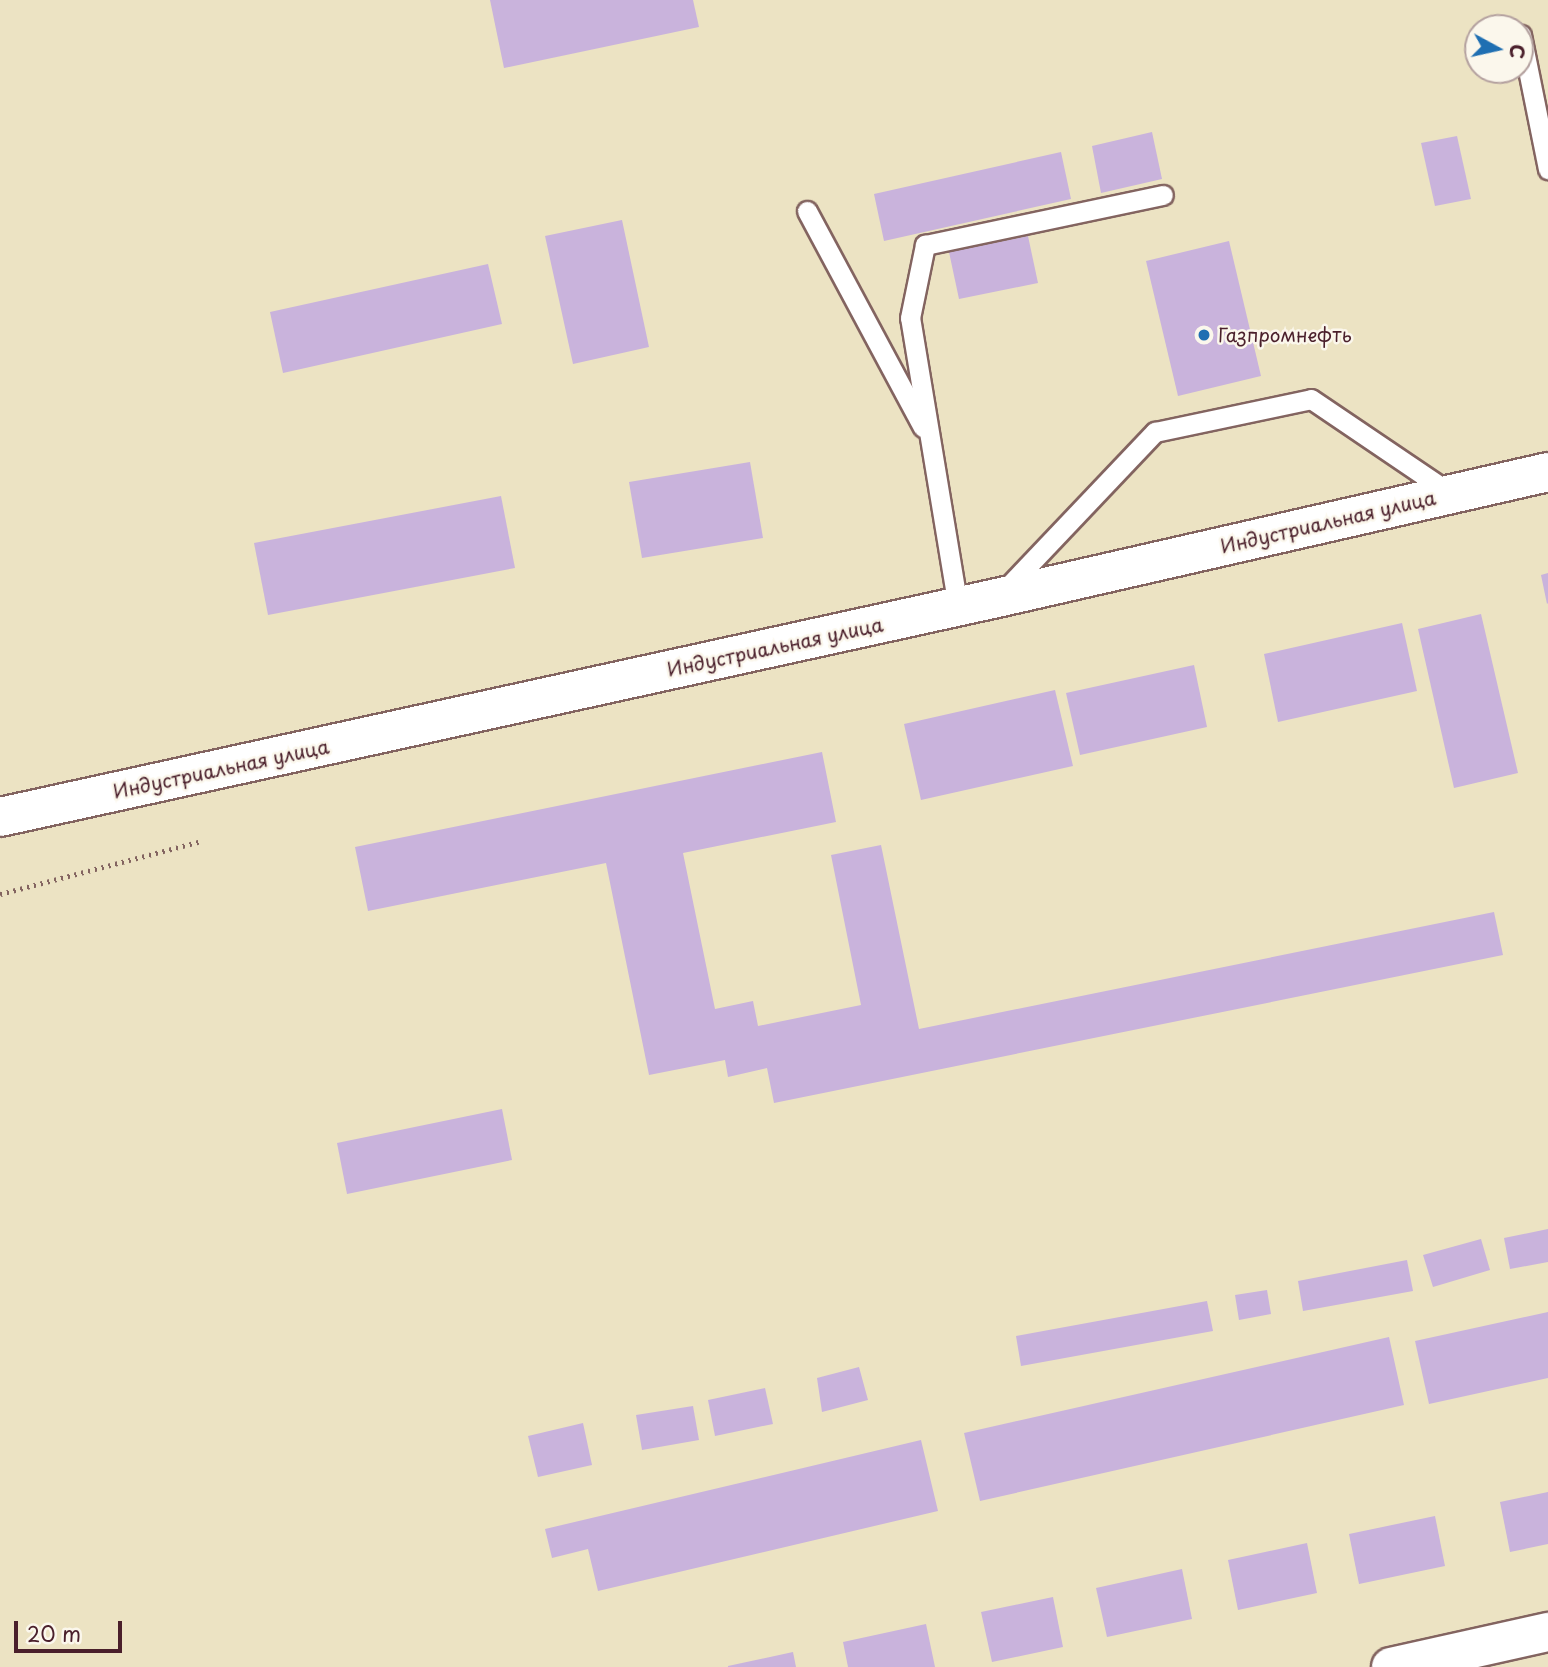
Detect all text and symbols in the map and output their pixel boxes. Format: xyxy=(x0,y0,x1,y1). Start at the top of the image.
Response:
north arrow xyxy=(1464,14,1534,84)
text: С xyxy=(1503,43,1533,61)
place label: Газпромнефть xyxy=(1218,324,1352,346)
marker: Газпромнефть xyxy=(1196,327,1212,343)
street label: Индустриальная улица xyxy=(1218,486,1438,558)
street label: Индустриальная улица xyxy=(664,613,886,681)
street label: Индустриальная улица xyxy=(110,735,332,803)
scale bar xyxy=(18,1608,126,1652)
text: 20 m xyxy=(27,1617,81,1649)

